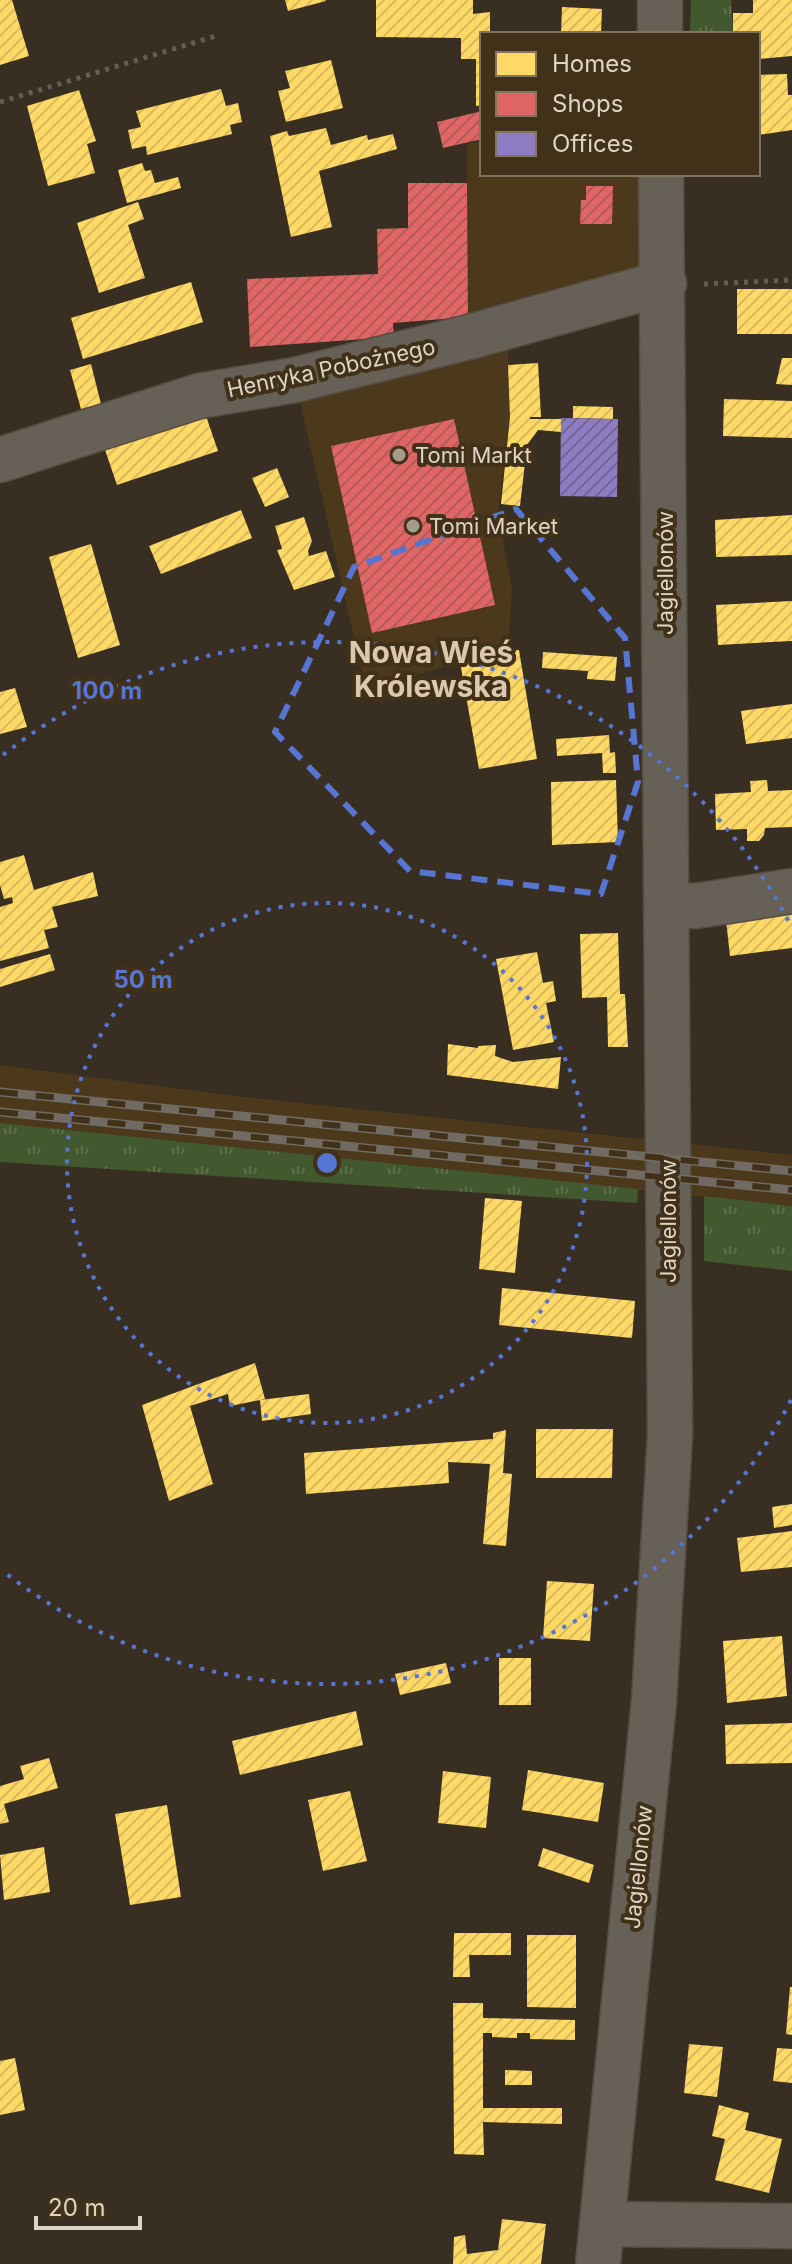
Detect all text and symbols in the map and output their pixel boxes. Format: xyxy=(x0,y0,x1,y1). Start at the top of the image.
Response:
legend xyxy=(480,32,760,176)
text: Homes xyxy=(552,49,632,78)
text: Shops xyxy=(552,89,623,118)
text: Offices xyxy=(552,129,633,158)
street label: Henryka Pobożnego xyxy=(225,333,437,403)
place label: Tomi Markt xyxy=(415,442,532,468)
marker: Tomi Markt xyxy=(390,446,408,464)
street label: Jagiellonów xyxy=(652,511,678,635)
place label: Tomi Market xyxy=(429,513,558,539)
marker: Tomi Market xyxy=(404,517,422,535)
district label: Nowa Wieś Królewska xyxy=(349,634,513,704)
text: 100 m xyxy=(72,676,142,705)
text: 50 m xyxy=(113,965,173,994)
centre of rings xyxy=(313,1149,341,1177)
street label: Jagiellonów xyxy=(655,1159,681,1283)
street label: Jagiellonów xyxy=(619,1804,657,1930)
scale bar xyxy=(36,2180,140,2230)
text: 20 m xyxy=(48,2193,106,2222)

